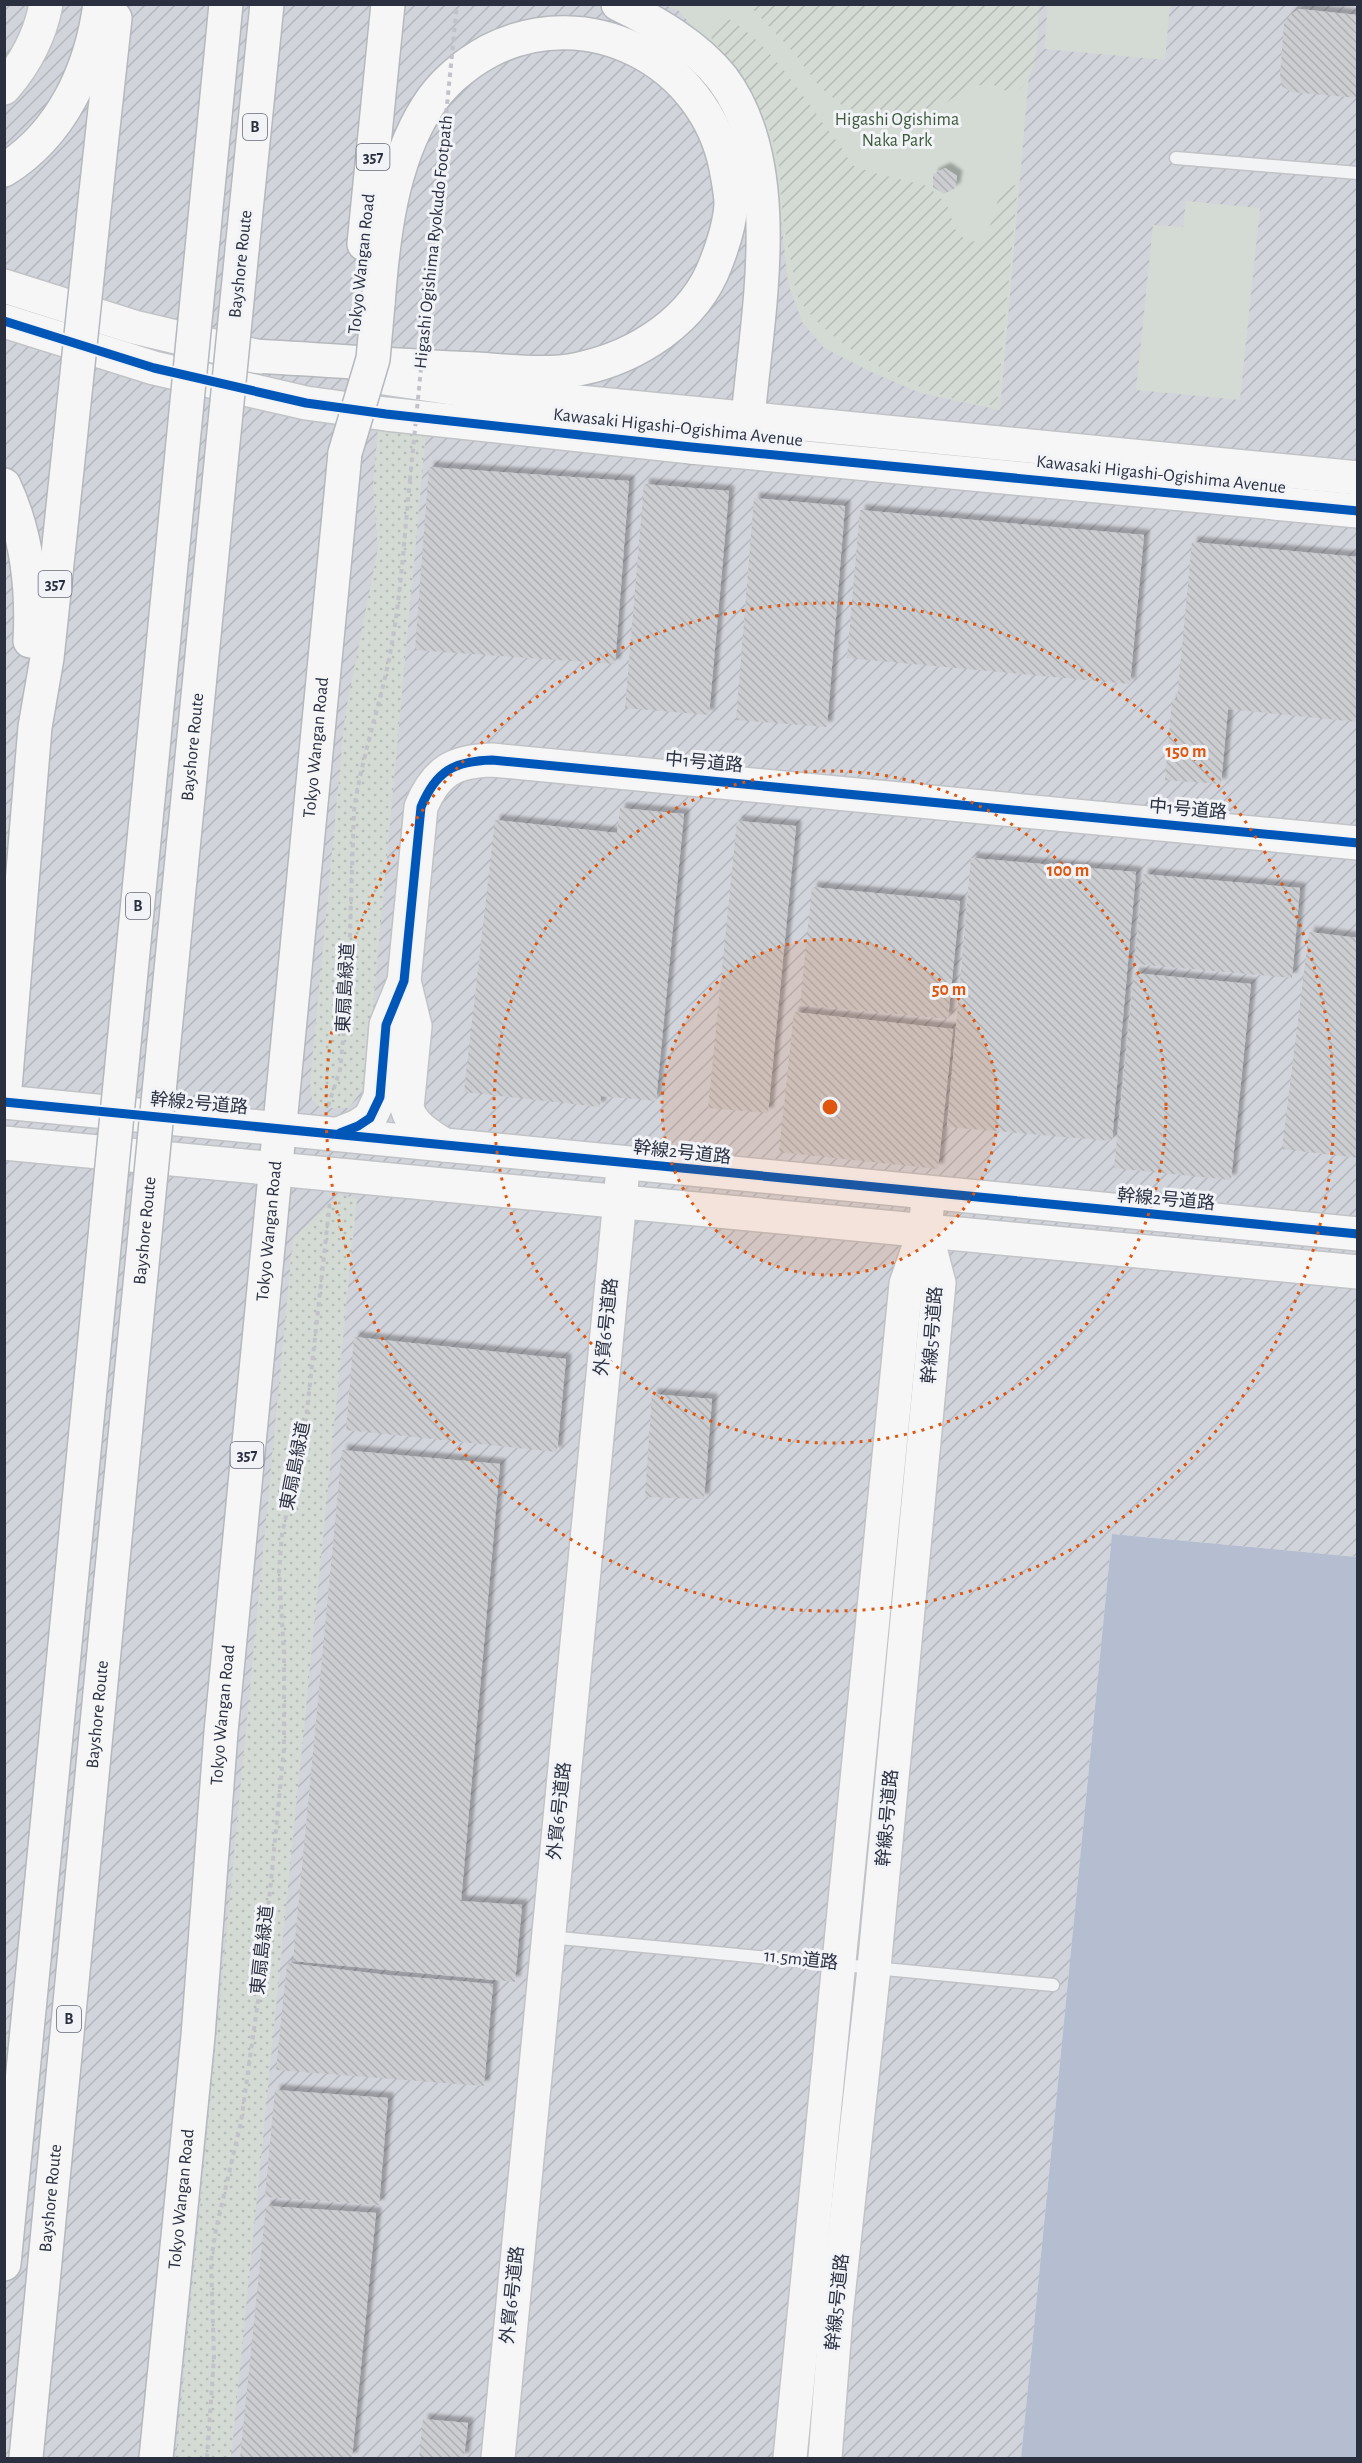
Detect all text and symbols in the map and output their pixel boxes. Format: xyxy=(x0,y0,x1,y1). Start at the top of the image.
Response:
park label: Higashi Ogishima Naka Park xyxy=(835,111,959,150)
road number: B xyxy=(243,114,267,140)
street label: Higashi Ogishima Ryokudo Footpath xyxy=(412,114,456,370)
road number: 357 xyxy=(356,144,389,170)
street label: Tokyo Wangan Road xyxy=(346,193,378,335)
street label: Bayshore Route xyxy=(226,209,256,319)
street label: Kawasaki Higashi-Ogishima Avenue xyxy=(552,406,804,450)
street label: Kawasaki Higashi-Ogishima Avenue xyxy=(1035,453,1287,497)
road number: 357 xyxy=(38,571,72,597)
street label: Tokyo Wangan Road xyxy=(301,676,332,819)
street label: Bayshore Route xyxy=(179,692,207,802)
text: 150 m xyxy=(1166,743,1206,761)
street label: 中1号道路 xyxy=(664,749,744,775)
street label: 中1号道路 xyxy=(1148,796,1228,822)
text: 100 m xyxy=(1047,862,1089,880)
road number: B xyxy=(126,893,150,919)
street label: 東扇島緑道 xyxy=(333,942,357,1033)
text: 50 m xyxy=(932,981,966,999)
street label: 幹線2号道路 xyxy=(149,1089,249,1117)
centre of rings xyxy=(820,1097,840,1117)
street label: 幹線2号道路 xyxy=(632,1137,732,1167)
street label: Tokyo Wangan Road xyxy=(254,1160,285,1302)
street label: Bayshore Route xyxy=(131,1176,160,1286)
street label: 幹線2号道路 xyxy=(1116,1185,1216,1213)
street label: 外貿6号道路 xyxy=(591,1277,621,1377)
street label: 幹線5号道路 xyxy=(919,1286,945,1384)
street label: 東扇島緑道 xyxy=(277,1420,313,1512)
road number: 357 xyxy=(230,1442,264,1468)
street label: Tokyo Wangan Road xyxy=(208,1644,238,1786)
street label: Bayshore Route xyxy=(84,1660,112,1769)
street label: 外貿6号道路 xyxy=(544,1761,574,1861)
street label: 幹線5号道路 xyxy=(873,1768,901,1867)
street label: 東扇島緑道 xyxy=(247,1904,277,1996)
street label: 11.5m道路 xyxy=(763,1945,839,1973)
road number: B xyxy=(57,2006,81,2032)
street label: Tokyo Wangan Road xyxy=(166,2128,198,2270)
street label: Bayshore Route xyxy=(37,2143,65,2253)
street label: 外貿6号道路 xyxy=(497,2245,527,2345)
street label: 幹線5号道路 xyxy=(822,2252,852,2351)

